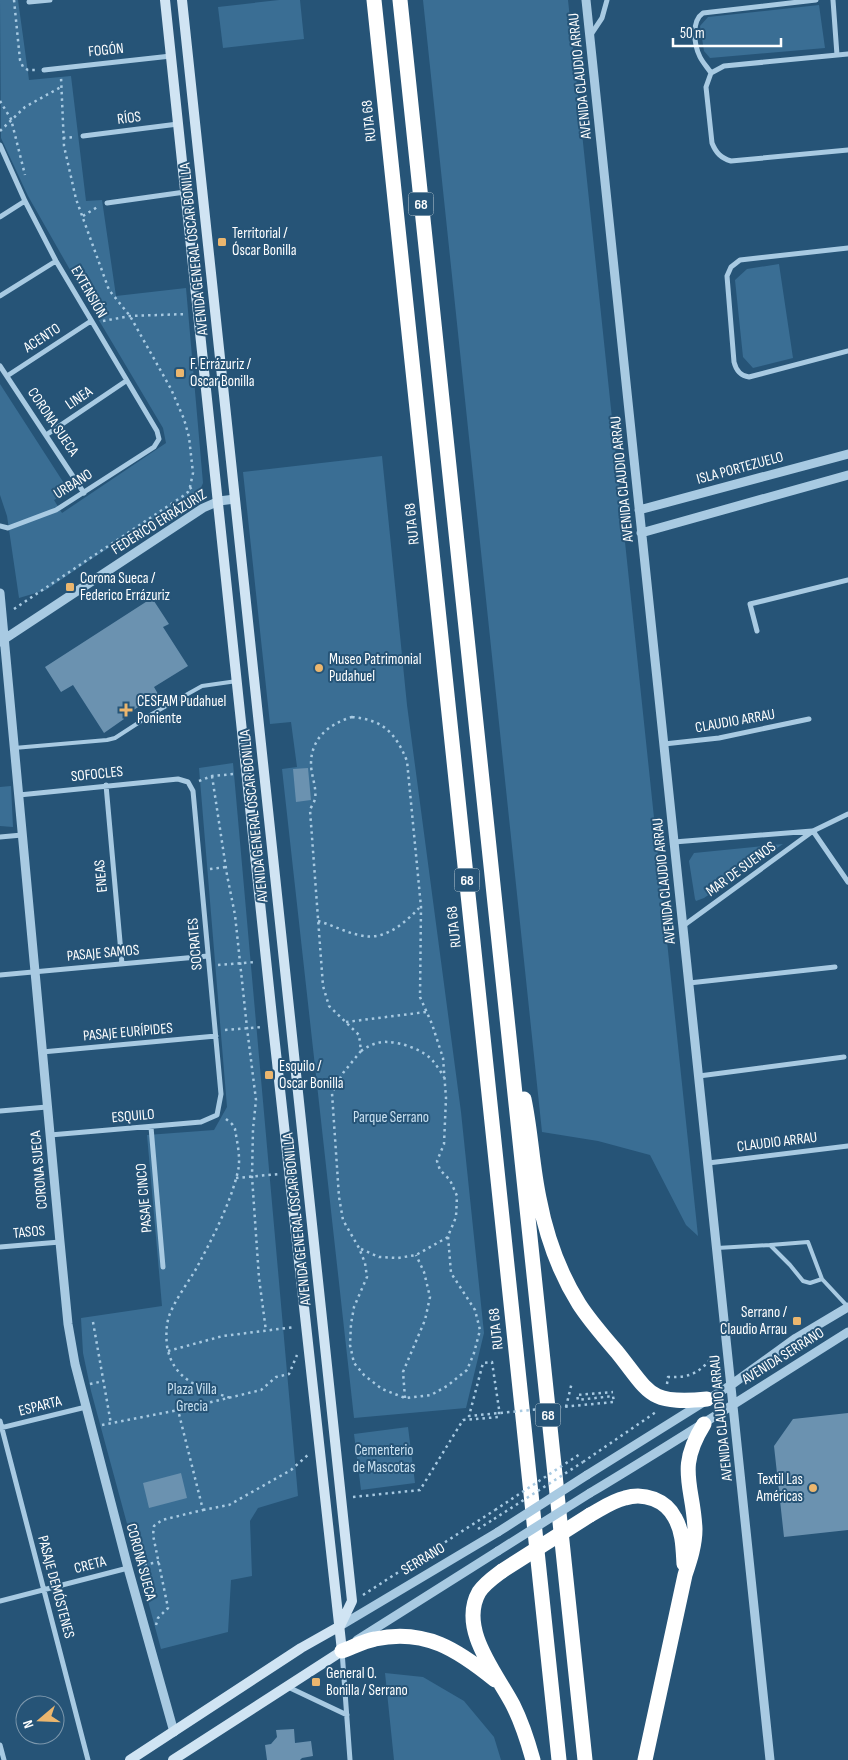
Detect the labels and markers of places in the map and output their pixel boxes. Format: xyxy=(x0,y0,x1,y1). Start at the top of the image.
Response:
place label: Territorial / Óscar Bonilla xyxy=(232,224,297,260)
marker: Territorial / Óscar Bonilla xyxy=(216,236,228,248)
place label: F. Errázuriz / Oscar Bonilla xyxy=(190,355,255,391)
marker: F. Errázuriz / Oscar Bonilla xyxy=(174,367,186,379)
place label: Corona Sueca / Federico Errázuriz xyxy=(80,569,171,605)
marker: Corona Sueca / Federico Errázuriz xyxy=(64,581,76,593)
place label: Museo Patrimonial Pudahuel xyxy=(329,650,421,686)
marker: Museo Patrimonial Pudahuel xyxy=(313,662,325,674)
place label: CESFAM Pudahuel Poniente xyxy=(137,692,226,728)
marker: CESFAM Pudahuel Poniente xyxy=(119,703,133,717)
place label: Esquilo / Oscar Bonilla xyxy=(279,1057,344,1093)
marker: Esquilo / Oscar Bonilla xyxy=(263,1069,275,1081)
place label: Serrano / Claudio Arrau xyxy=(720,1303,788,1339)
marker: Serrano / Claudio Arrau xyxy=(791,1315,803,1327)
place label: Textil Las Américas xyxy=(756,1470,803,1506)
marker: Textil Las Américas xyxy=(807,1482,819,1494)
place label: General O. Bonilla / Serrano xyxy=(326,1664,408,1700)
marker: General O. Bonilla / Serrano xyxy=(310,1676,322,1688)

